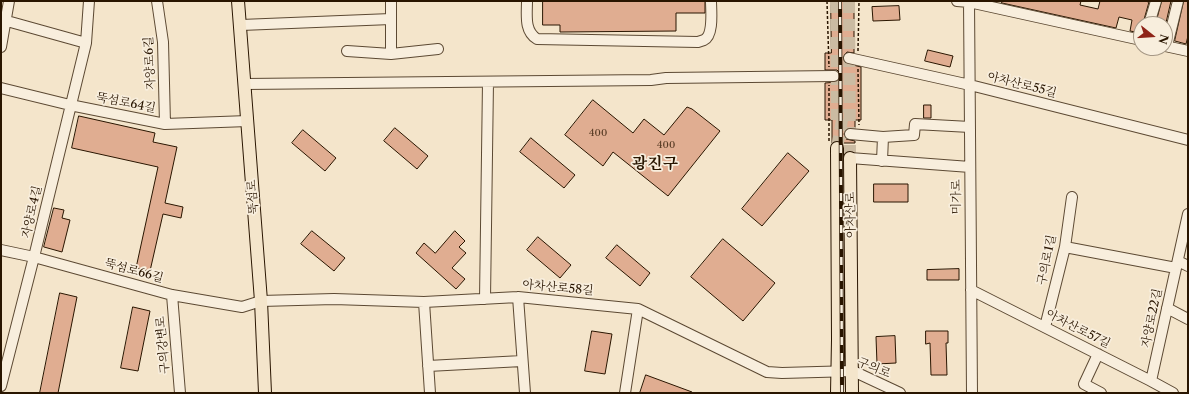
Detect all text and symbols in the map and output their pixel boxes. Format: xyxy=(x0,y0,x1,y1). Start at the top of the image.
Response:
north arrow xyxy=(1133,16,1173,56)
text: N xyxy=(1155,33,1172,46)
street label: 자양로6길 xyxy=(141,36,159,90)
street label: 아차산로55길 xyxy=(986,69,1058,101)
street label: 뚝섬로64길 xyxy=(95,90,157,116)
house number: 400 xyxy=(589,127,607,139)
house number: 400 xyxy=(657,139,675,151)
district label: 광진구 xyxy=(632,154,678,174)
street label: 뚝섬로 xyxy=(245,179,261,215)
street label: 미가로 xyxy=(950,180,964,214)
street label: 자양로4길 xyxy=(19,184,45,240)
street label: 아차산로 xyxy=(843,192,859,238)
street label: 구의로1길 xyxy=(1035,233,1059,287)
street label: 뚝섬로66길 xyxy=(103,256,165,286)
street label: 아차산로58길 xyxy=(522,278,594,298)
street label: 자양로22길 xyxy=(1139,287,1165,349)
street label: 아차산로57길 xyxy=(1043,307,1113,351)
street label: 구의강변로 xyxy=(153,316,173,374)
street label: 구의로 xyxy=(855,355,893,381)

